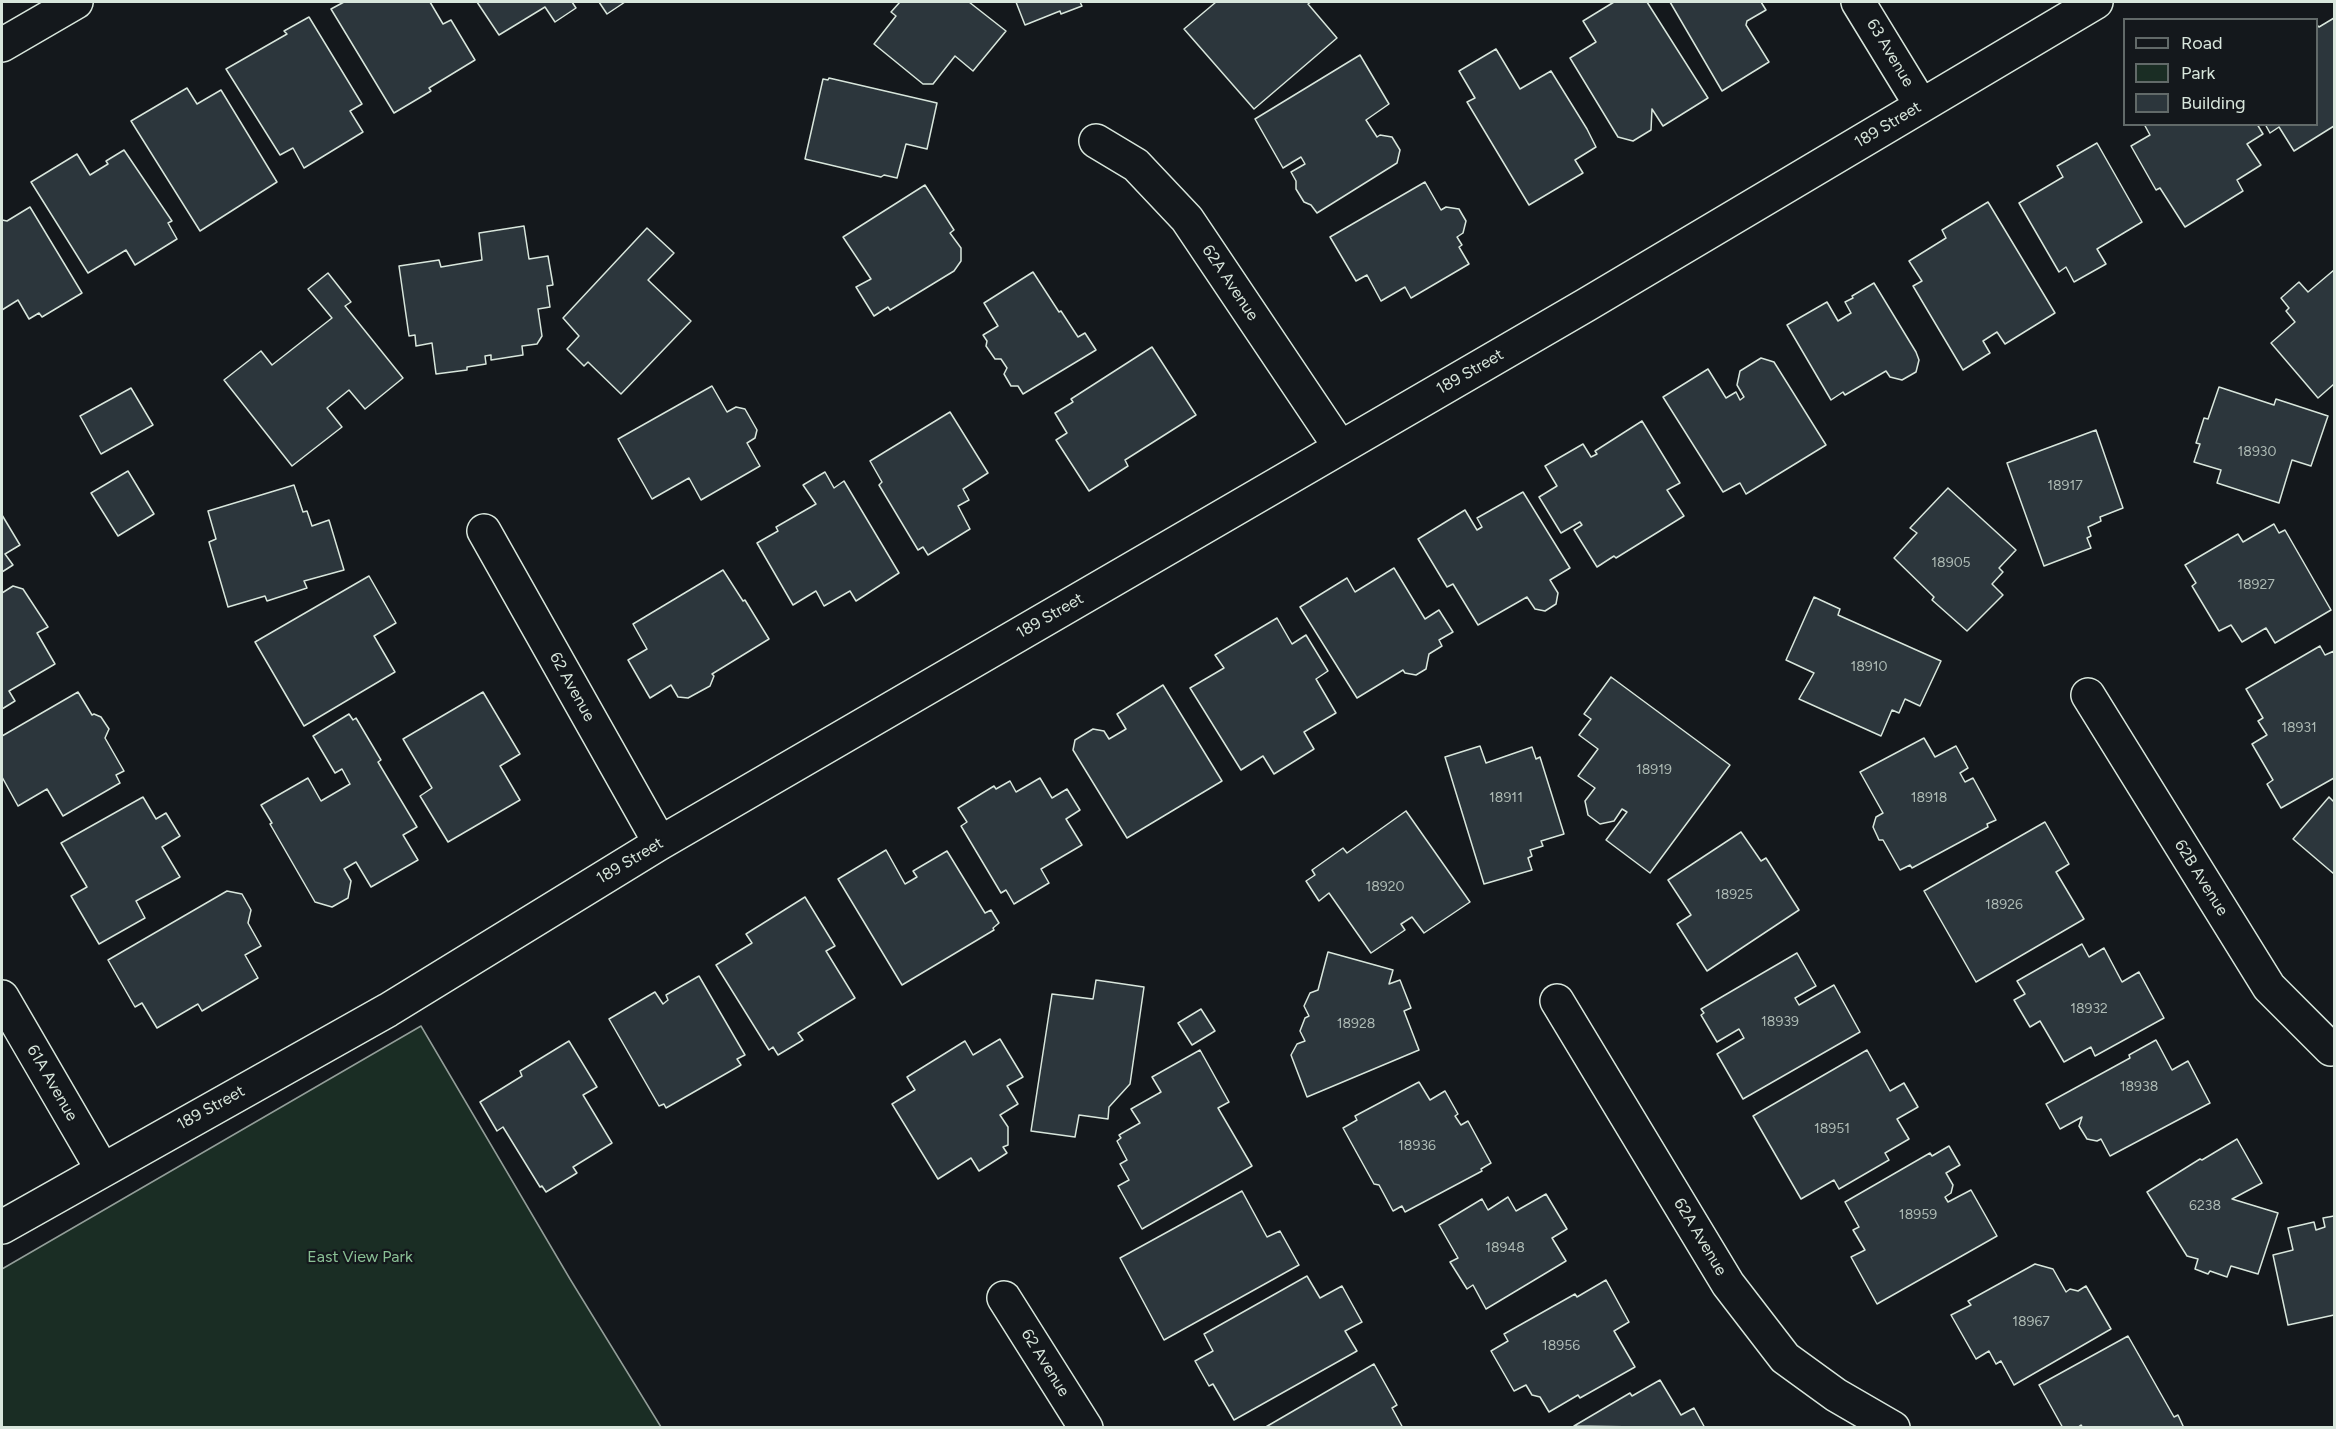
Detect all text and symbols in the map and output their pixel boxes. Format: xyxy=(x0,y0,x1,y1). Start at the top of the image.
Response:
street label: 63 Avenue xyxy=(1862,16,1918,90)
legend xyxy=(2123,18,2318,126)
text: Road xyxy=(2181,32,2222,54)
text: Park xyxy=(2181,62,2215,84)
text: Building xyxy=(2181,92,2246,114)
street label: 189 Street xyxy=(1851,98,1925,152)
street label: 62A Avenue xyxy=(1198,242,1262,324)
street label: 189 Street xyxy=(1433,345,1507,399)
house number: 18930 xyxy=(2238,444,2276,460)
house number: 18917 xyxy=(2047,478,2083,494)
house number: 18905 xyxy=(1931,555,1971,571)
house number: 18927 xyxy=(2237,577,2275,593)
street label: 189 Street xyxy=(1013,589,1087,643)
street label: 62 Avenue xyxy=(545,649,599,725)
house number: 18910 xyxy=(1850,659,1888,675)
house number: 18931 xyxy=(2281,720,2317,736)
house number: 18919 xyxy=(1636,762,1672,778)
house number: 18911 xyxy=(1489,790,1523,806)
house number: 18918 xyxy=(1911,790,1947,806)
street label: 189 Street xyxy=(593,834,667,888)
street label: 62B Avenue xyxy=(2170,837,2232,919)
house number: 18920 xyxy=(1365,879,1405,895)
house number: 18925 xyxy=(1715,887,1753,903)
house number: 18926 xyxy=(1985,897,2023,913)
house number: 18932 xyxy=(2070,1001,2108,1017)
house number: 18939 xyxy=(1761,1014,1799,1030)
house number: 18928 xyxy=(1337,1016,1375,1032)
street label: 61A Avenue xyxy=(23,1042,81,1124)
house number: 18938 xyxy=(2120,1079,2158,1095)
street label: 189 Street xyxy=(174,1082,248,1134)
house number: 18951 xyxy=(1814,1121,1850,1137)
house number: 18936 xyxy=(1398,1138,1436,1154)
street label: 62A Avenue xyxy=(1669,1195,1731,1279)
house number: 6238 xyxy=(2189,1198,2221,1214)
house number: 18959 xyxy=(1899,1207,1937,1223)
house number: 18948 xyxy=(1485,1240,1525,1256)
park label: East View Park xyxy=(307,1247,413,1267)
house number: 18967 xyxy=(2012,1314,2050,1330)
street label: 62 Avenue xyxy=(1017,1326,1073,1400)
house number: 18956 xyxy=(1542,1338,1580,1354)

